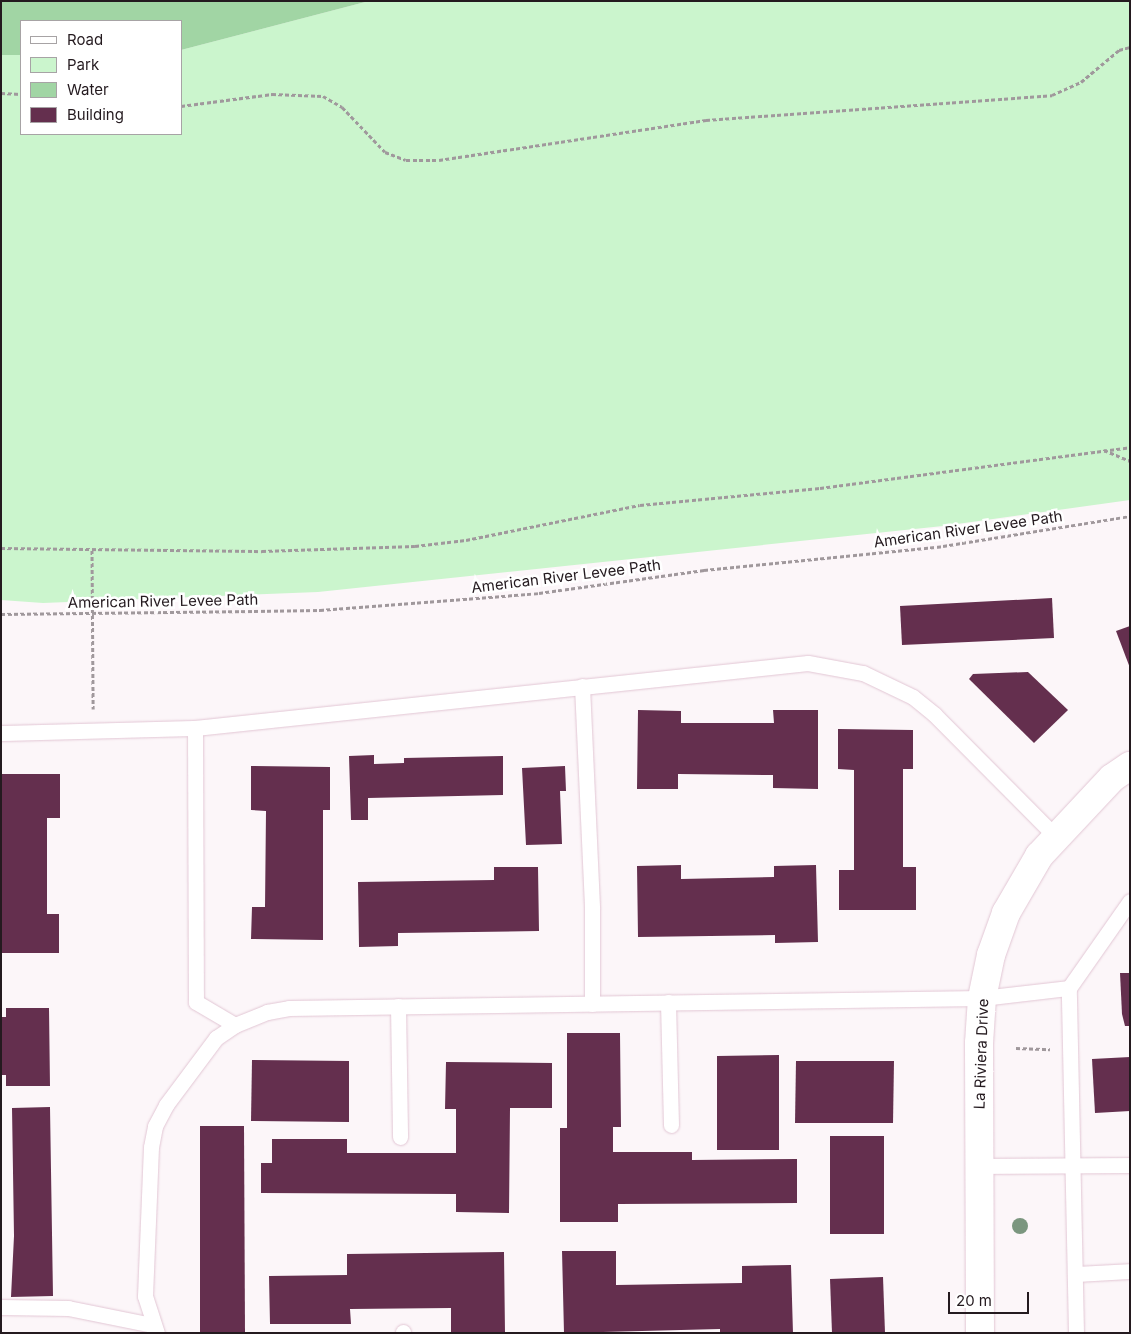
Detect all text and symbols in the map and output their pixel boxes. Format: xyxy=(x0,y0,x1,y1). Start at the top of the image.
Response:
legend xyxy=(20,20,182,135)
text: Road xyxy=(67,30,103,49)
text: Park xyxy=(67,55,99,74)
text: Water xyxy=(67,80,109,99)
text: Building xyxy=(67,105,124,124)
street label: American River Levee Path xyxy=(872,507,1064,551)
street label: American River Levee Path xyxy=(470,555,662,597)
street label: American River Levee Path xyxy=(68,590,258,612)
street label: La Riviera Drive xyxy=(970,998,992,1110)
scale bar xyxy=(951,1282,1032,1314)
text: 20 m xyxy=(956,1291,992,1310)

